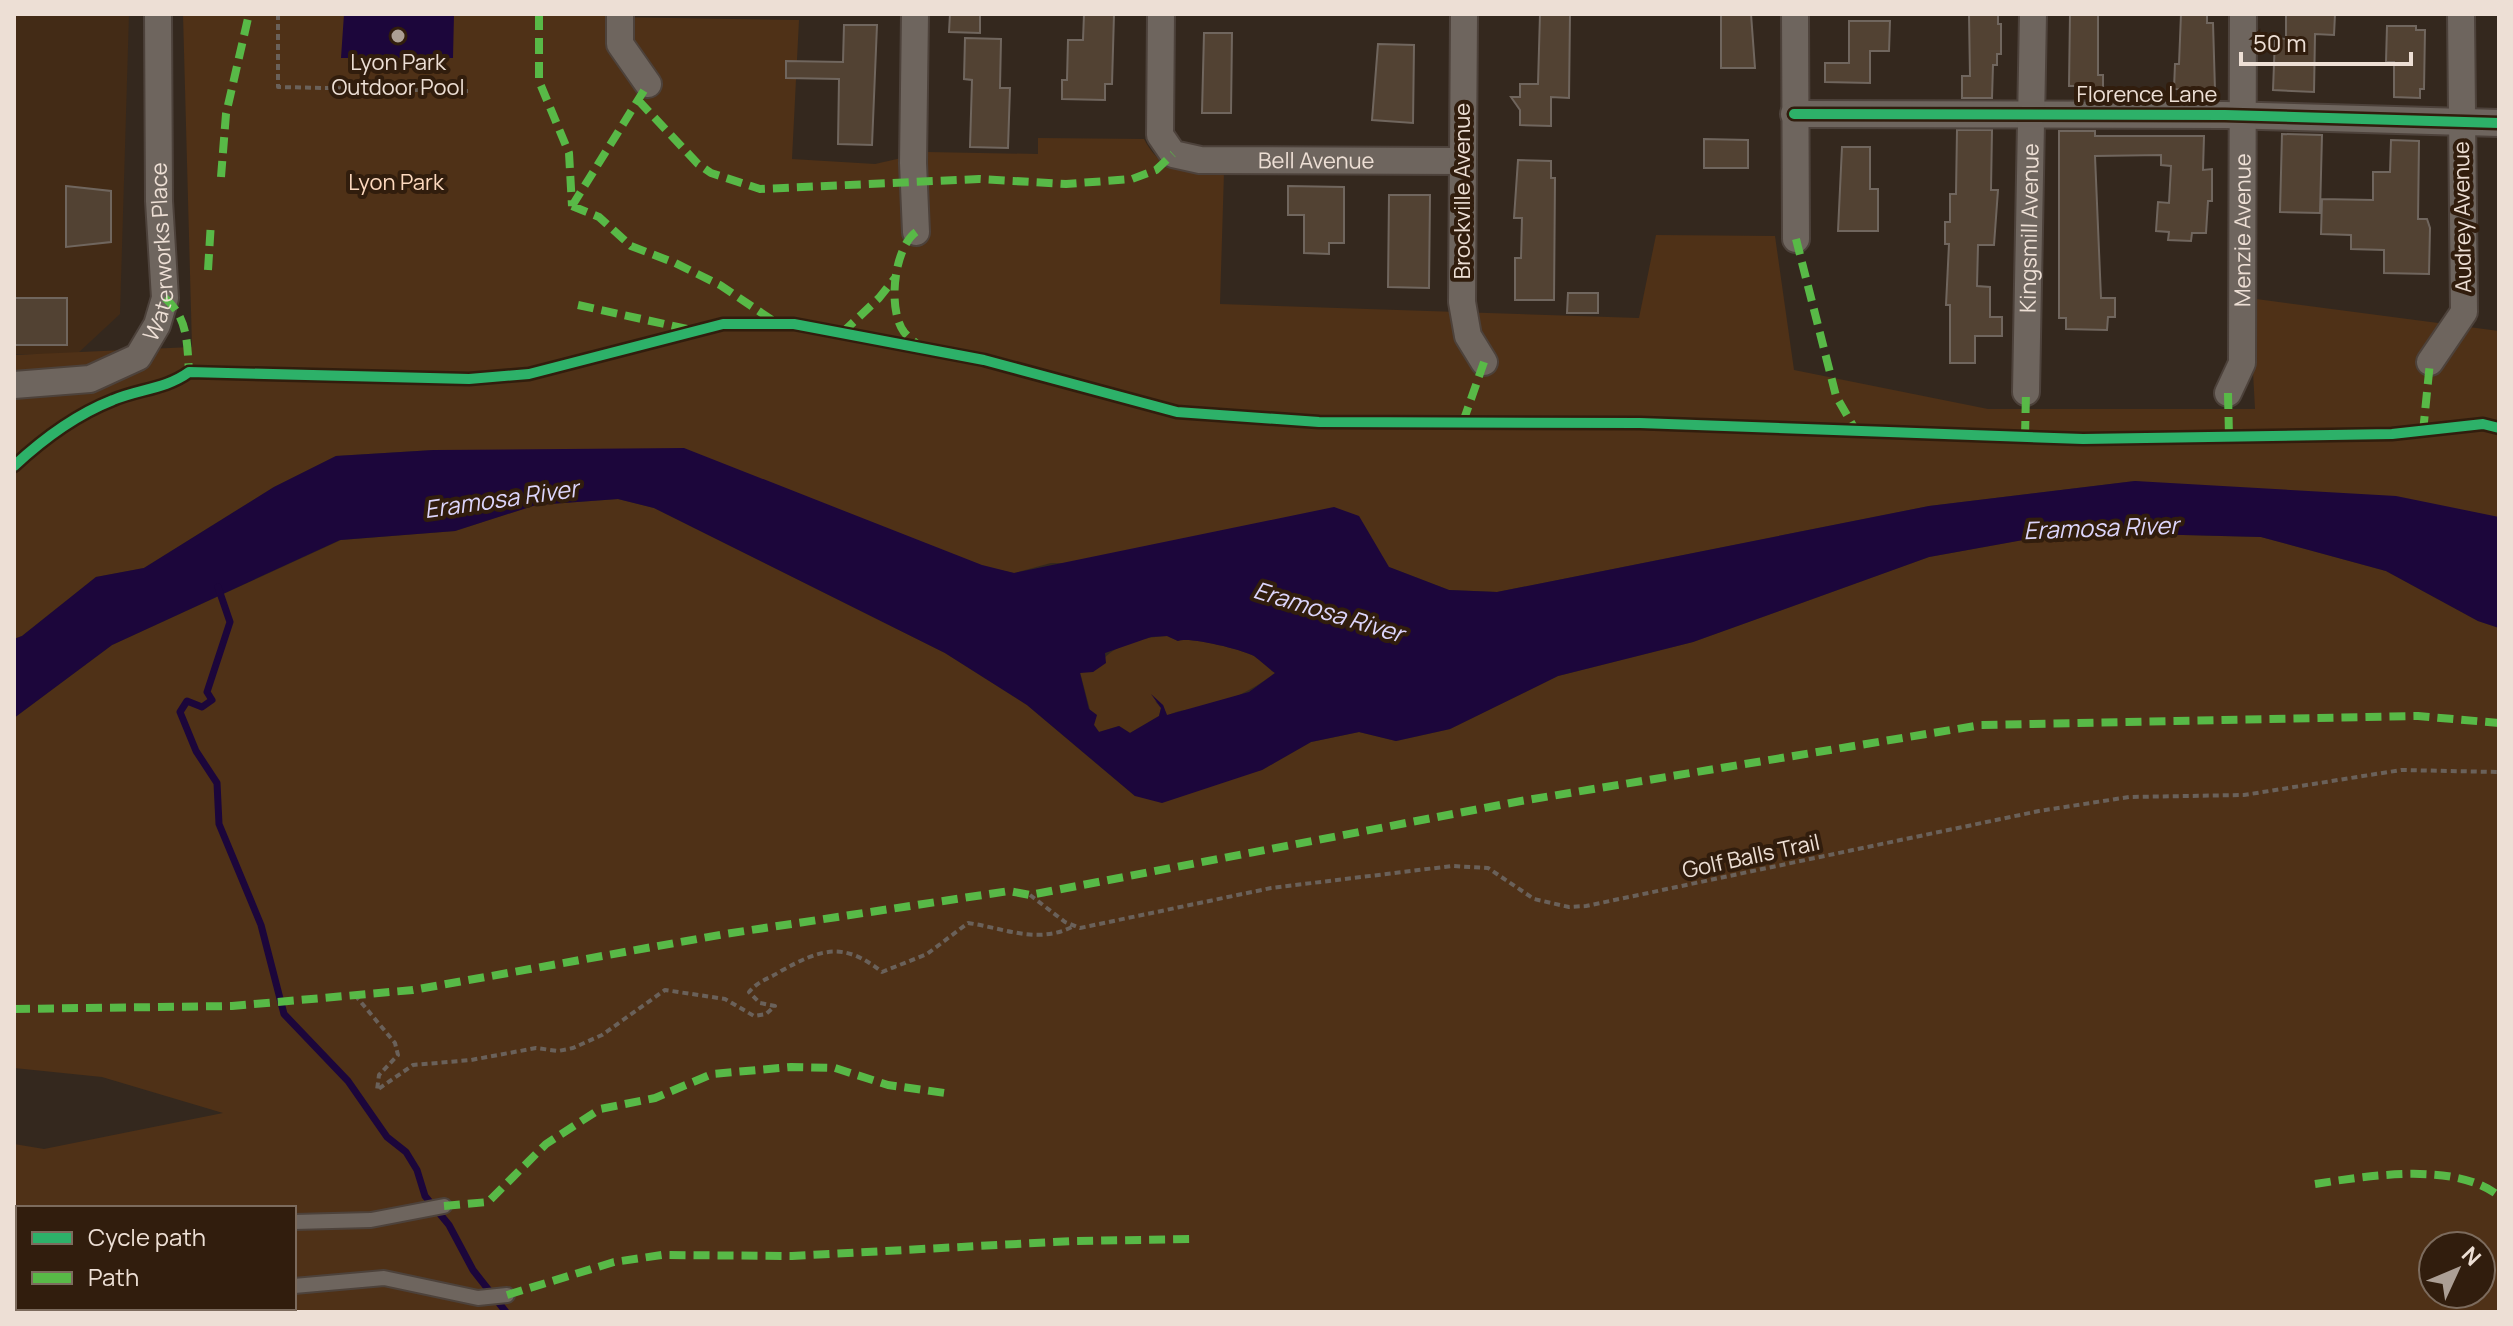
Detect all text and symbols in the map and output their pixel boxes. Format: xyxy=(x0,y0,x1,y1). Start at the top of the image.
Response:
scale bar xyxy=(2241,16,2411,66)
text: 50 m xyxy=(2253,26,2307,59)
marker: Lyon Park Outdoor Pool xyxy=(389,27,407,45)
place label: Lyon Park Outdoor Pool xyxy=(331,47,465,102)
street label: Florence Lane xyxy=(2077,79,2218,109)
street label: Brockville Avenue xyxy=(1447,103,1477,279)
street label: Audrey Avenue xyxy=(2446,141,2478,293)
street label: Kingsmill Avenue xyxy=(2012,143,2046,313)
street label: Bell Avenue xyxy=(1258,145,1375,176)
street label: Menzie Avenue xyxy=(2227,153,2258,307)
street label: Waterworks Place xyxy=(136,162,180,347)
park label: Lyon Park xyxy=(348,167,445,197)
water label: Eramosa River xyxy=(422,470,584,525)
water label: Eramosa River xyxy=(2023,508,2183,546)
water label: Eramosa River xyxy=(1250,573,1411,650)
street label: Golf Balls Trail xyxy=(1680,827,1822,885)
legend xyxy=(16,1206,296,1310)
text: Cycle path xyxy=(88,1220,206,1253)
north arrow xyxy=(2417,1230,2497,1310)
text: N xyxy=(2455,1240,2488,1272)
text: Path xyxy=(88,1260,139,1293)

